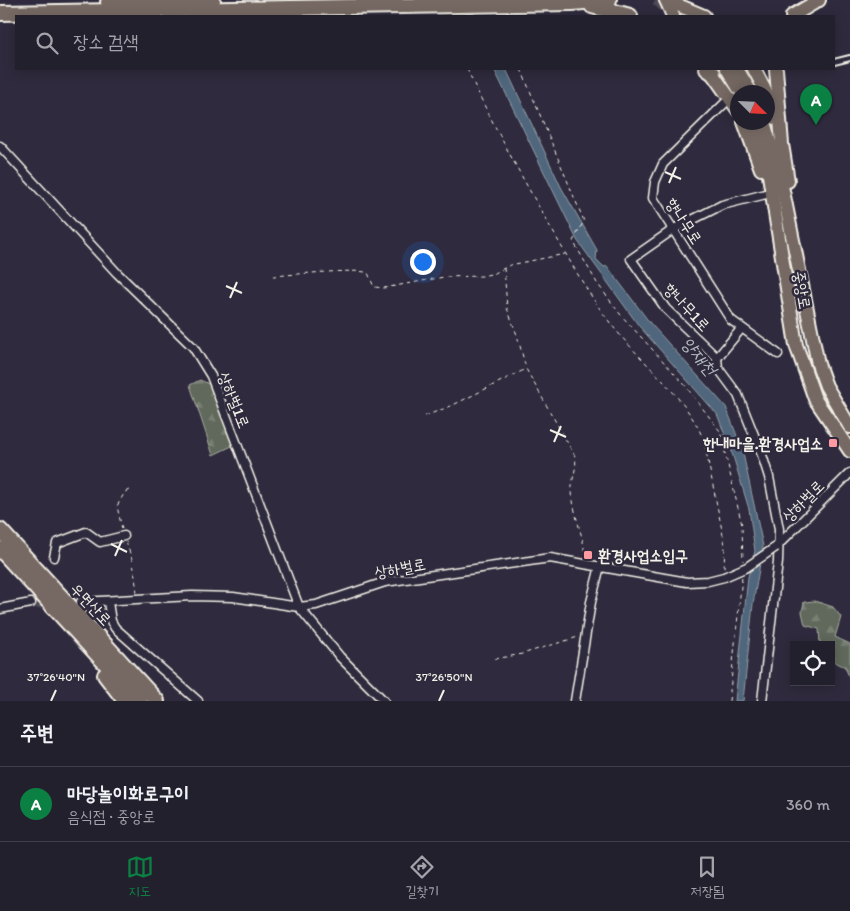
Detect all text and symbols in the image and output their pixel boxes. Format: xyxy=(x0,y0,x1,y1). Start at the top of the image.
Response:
search box xyxy=(15,15,835,70)
icon: search xyxy=(33,29,61,57)
text: 장소 검색 xyxy=(73,30,138,53)
pin: A xyxy=(800,84,832,125)
north arrow xyxy=(730,85,775,130)
street label: 향나무로 xyxy=(662,194,706,248)
your location xyxy=(410,249,436,275)
street label: 중앙로 xyxy=(789,269,815,311)
street label: 향나무1로 xyxy=(660,279,714,335)
water label: 양재천 xyxy=(677,332,722,381)
street label: 상하벌1로 xyxy=(214,369,254,431)
place label: 한내마을.환경사업소 xyxy=(702,434,823,453)
marker: 한내마을.환경사업소 xyxy=(827,437,839,449)
street label: 상하벌로 xyxy=(778,476,828,526)
place label: 환경사업소입구 xyxy=(598,546,688,565)
marker: 환경사업소입구 xyxy=(582,549,594,561)
street label: 상하벌로 xyxy=(373,554,427,582)
street label: 우면산로 xyxy=(66,579,116,629)
map controls xyxy=(790,641,835,686)
button: locate xyxy=(790,641,835,686)
text: 37°26'40"N xyxy=(27,670,85,684)
text: 37°26'50"N xyxy=(415,670,473,684)
text: 주변 xyxy=(20,720,54,745)
text: 마당놀이화로구이 xyxy=(67,782,189,805)
text: A xyxy=(31,795,41,814)
text: 360 m xyxy=(786,795,830,814)
text: 음식점 · 중앙로 xyxy=(67,807,155,826)
tab: 지도 xyxy=(126,853,154,901)
tab: 길찾기 xyxy=(405,853,439,901)
tab: 저장됨 xyxy=(690,853,724,901)

